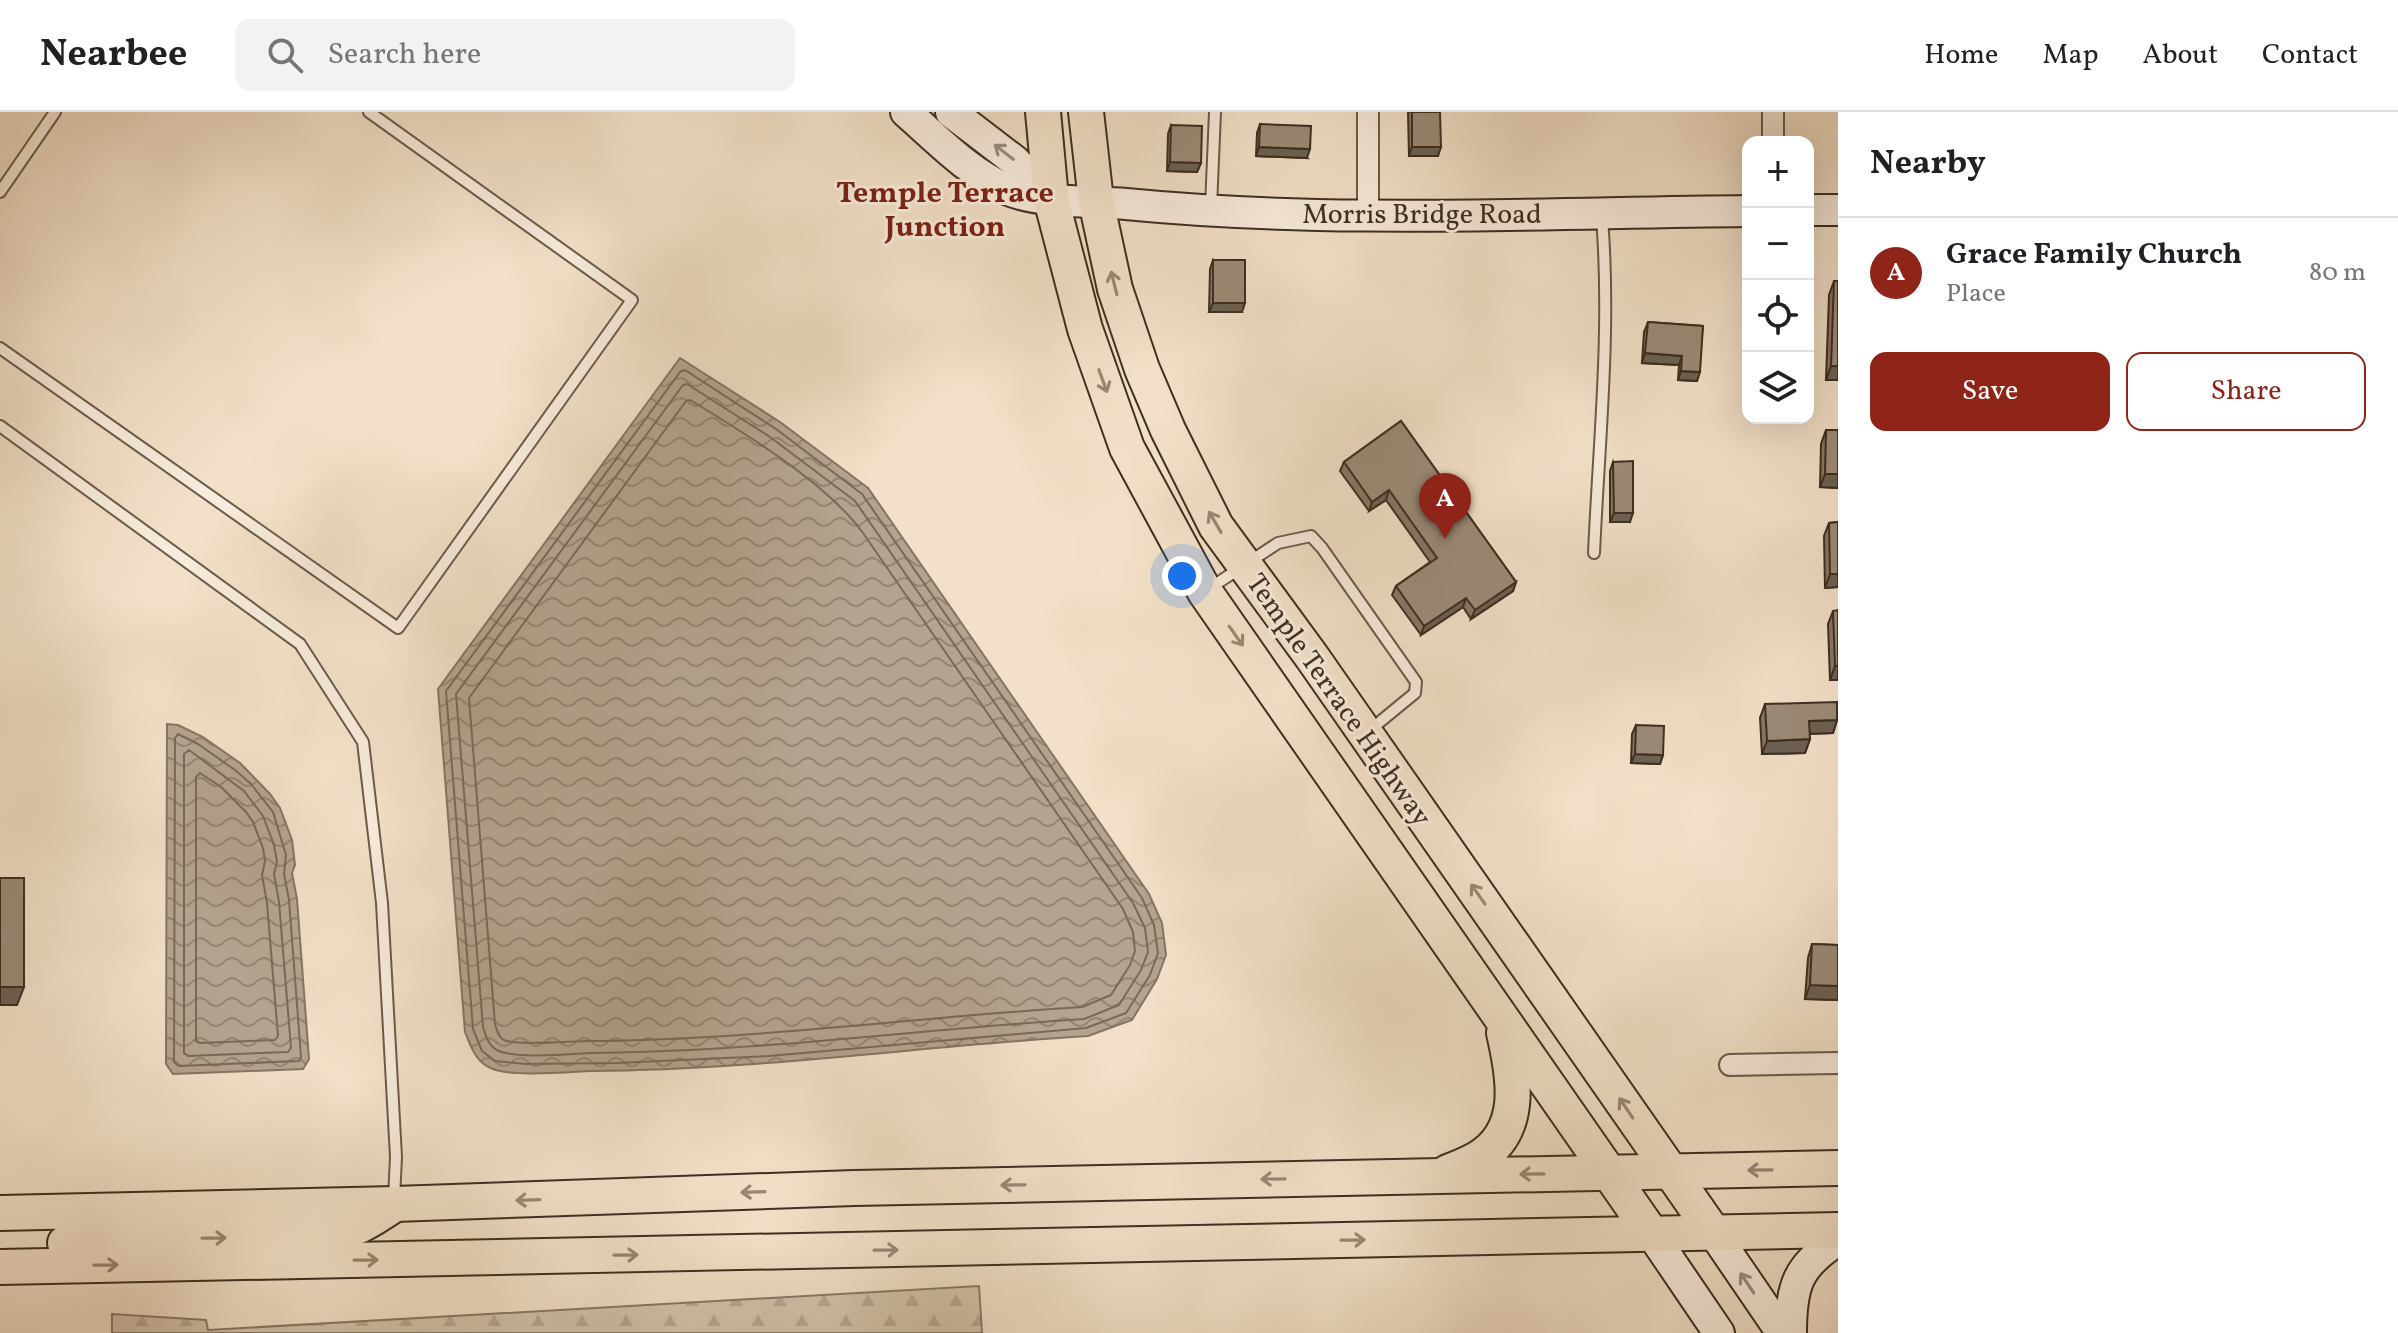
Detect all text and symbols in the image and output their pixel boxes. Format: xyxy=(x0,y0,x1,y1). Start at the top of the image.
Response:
search box xyxy=(235,19,795,91)
text: Nearbee xyxy=(40,29,187,82)
icon: search xyxy=(263,33,307,77)
text: Search here xyxy=(327,34,481,76)
text: Home xyxy=(1924,36,1998,75)
text: Map xyxy=(2042,36,2098,75)
text: About xyxy=(2142,36,2218,75)
text: Contact xyxy=(2262,36,2358,75)
map controls xyxy=(1742,136,1814,424)
button: + xyxy=(1742,136,1814,208)
text: Nearby xyxy=(1870,141,1986,188)
one-way arrow xyxy=(994,144,1015,161)
district label: Temple Terrace Junction xyxy=(836,173,1054,249)
street label: Morris Bridge Road xyxy=(1302,196,1542,235)
button: − xyxy=(1742,208,1814,280)
text: Grace Family Church xyxy=(1946,234,2242,276)
text: A xyxy=(1887,255,1905,291)
text: 80 m xyxy=(2309,255,2366,291)
one-way arrow xyxy=(1106,270,1121,296)
text: Place xyxy=(1946,276,2006,312)
button: locate xyxy=(1742,280,1814,352)
button: layers xyxy=(1742,352,1814,424)
button: Save xyxy=(1870,352,2110,431)
button: Share xyxy=(2126,352,2366,431)
one-way arrow xyxy=(1097,369,1112,394)
pin: A xyxy=(1419,473,1471,539)
one-way arrow xyxy=(1207,510,1222,534)
your location xyxy=(1162,556,1202,596)
street label: Temple Terrace Highway xyxy=(1236,566,1440,835)
one-way arrow xyxy=(1228,624,1244,646)
one-way arrow xyxy=(1470,883,1486,905)
one-way arrow xyxy=(1618,1097,1634,1119)
one-way arrow xyxy=(1747,1162,1774,1178)
one-way arrow xyxy=(1519,1166,1546,1182)
one-way arrow xyxy=(1260,1172,1287,1187)
one-way arrow xyxy=(1000,1177,1027,1193)
one-way arrow xyxy=(740,1185,767,1200)
one-way arrow xyxy=(515,1192,542,1207)
one-way arrow xyxy=(200,1231,227,1246)
one-way arrow xyxy=(1339,1232,1366,1247)
one-way arrow xyxy=(872,1242,899,1257)
one-way arrow xyxy=(612,1247,639,1262)
one-way arrow xyxy=(352,1252,379,1268)
one-way arrow xyxy=(92,1257,119,1273)
one-way arrow xyxy=(1739,1272,1755,1294)

